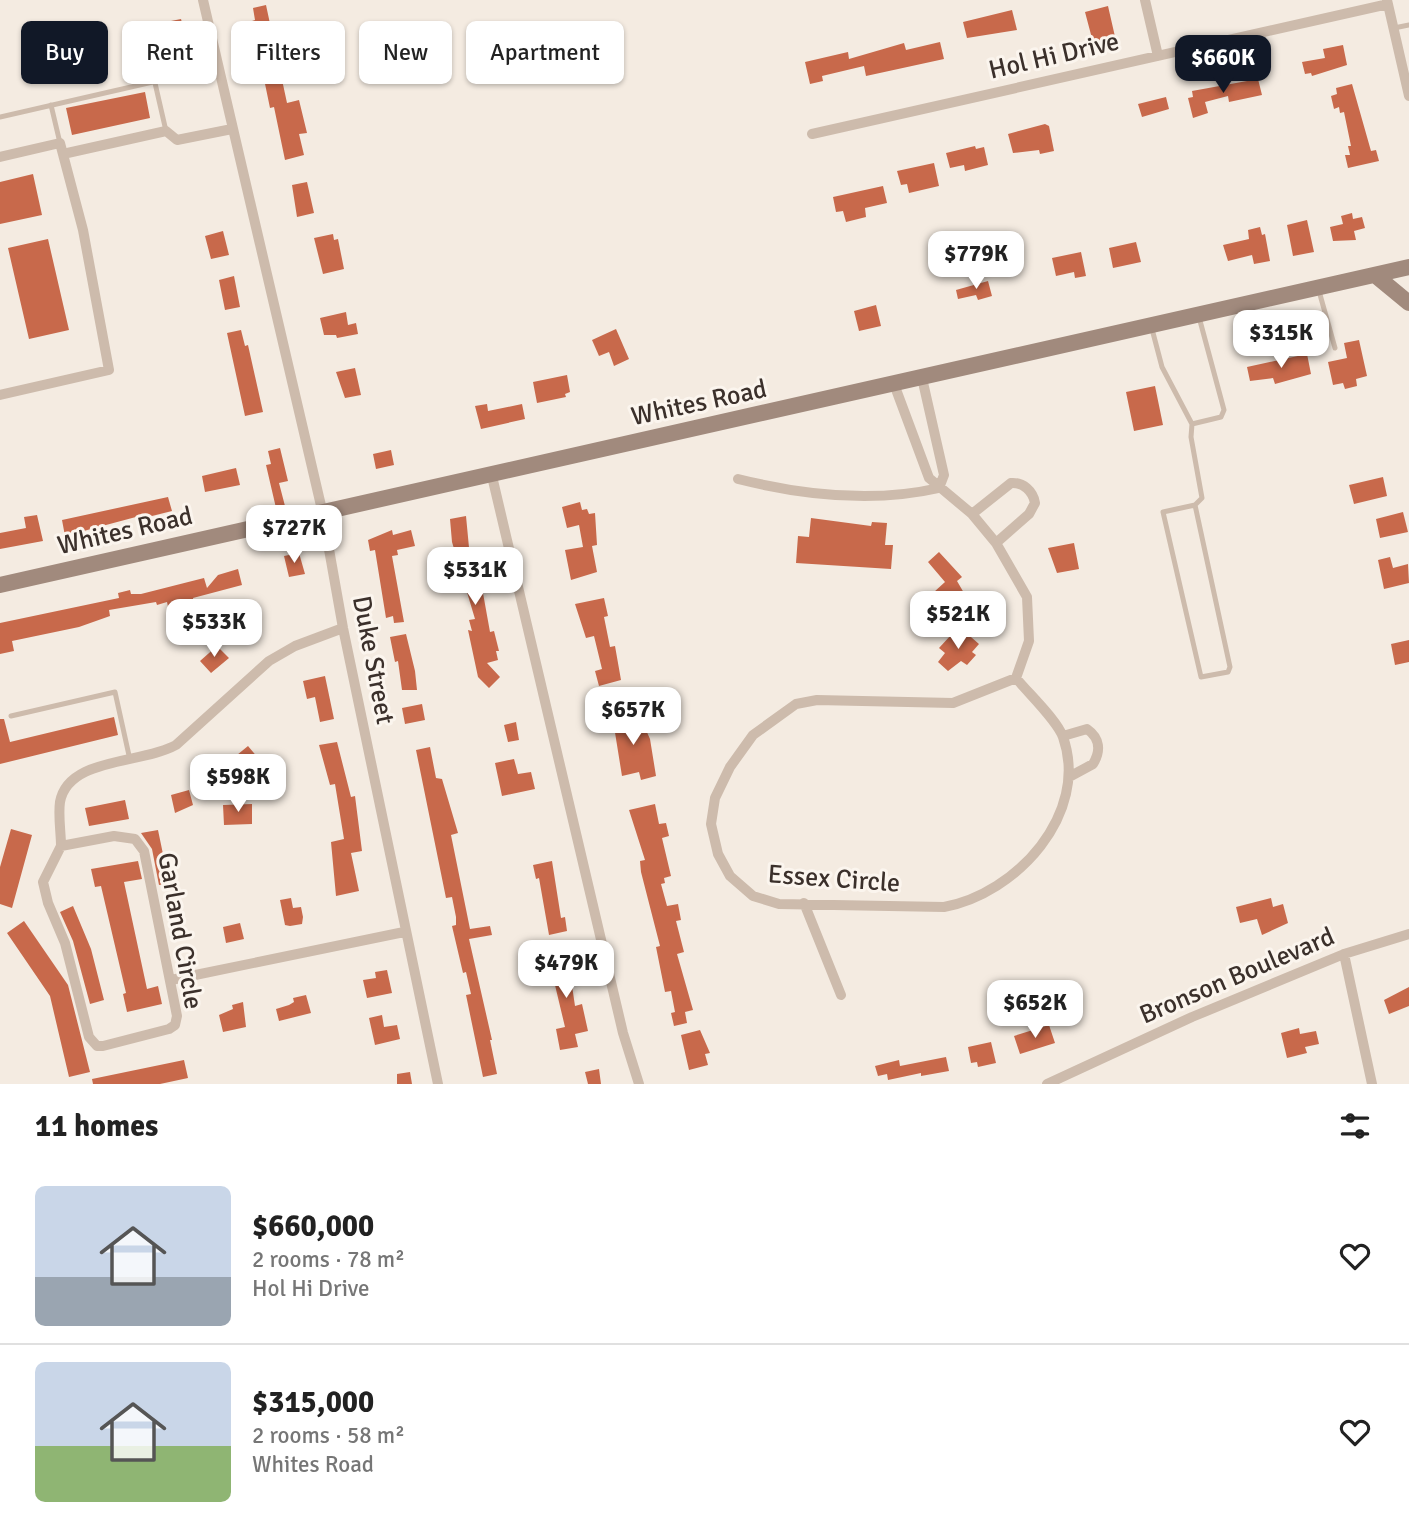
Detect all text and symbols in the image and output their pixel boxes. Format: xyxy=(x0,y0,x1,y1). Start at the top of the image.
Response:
chip: Buy xyxy=(21,21,108,84)
chip: Rent xyxy=(122,21,217,84)
chip: Filters xyxy=(231,21,345,84)
chip: New xyxy=(359,21,452,84)
chip: Apartment xyxy=(466,21,624,84)
street label: Hol Hi Drive xyxy=(986,25,1122,87)
pin: $660K xyxy=(1174,36,1272,95)
text: $660K xyxy=(1191,43,1255,72)
pin: $779K xyxy=(927,232,1025,291)
text: $779K xyxy=(944,239,1008,268)
pin: $315K xyxy=(1232,310,1330,370)
text: $315K xyxy=(1249,318,1313,347)
street label: Whites Road xyxy=(628,373,770,433)
street label: Whites Road xyxy=(54,500,196,562)
pin: $727K xyxy=(245,505,343,565)
text: $727K xyxy=(262,513,326,542)
pin: $531K xyxy=(426,548,524,607)
text: $531K xyxy=(443,555,507,584)
pin: $521K xyxy=(909,592,1007,651)
street label: Duke Street xyxy=(345,593,401,727)
text: $521K xyxy=(926,599,990,628)
pin: $533K xyxy=(165,600,263,659)
text: $533K xyxy=(182,607,246,636)
pin: $657K xyxy=(584,688,682,747)
text: $657K xyxy=(601,695,665,724)
pin: $598K xyxy=(189,754,287,814)
text: $598K xyxy=(206,762,270,791)
street label: Garland Circle xyxy=(150,850,210,1012)
street label: Essex Circle xyxy=(767,858,901,900)
street label: Bronson Boulevard xyxy=(1135,921,1339,1031)
pin: $479K xyxy=(517,940,615,1000)
text: $479K xyxy=(534,948,598,977)
pin: $652K xyxy=(986,981,1084,1040)
text: $652K xyxy=(1003,988,1067,1017)
icon: filters xyxy=(1336,1107,1374,1145)
text: 11 homes xyxy=(35,1108,158,1145)
text: $660,000 xyxy=(252,1208,374,1245)
icon: home xyxy=(91,1214,175,1298)
icon: heart xyxy=(1336,1237,1374,1275)
text: 2 rooms · 78 m² xyxy=(252,1245,405,1274)
text: Hol Hi Drive xyxy=(252,1274,370,1303)
text: $315,000 xyxy=(252,1384,374,1421)
icon: home xyxy=(91,1390,175,1474)
icon: heart xyxy=(1336,1413,1374,1451)
text: 2 rooms · 58 m² xyxy=(252,1421,405,1450)
text: Whites Road xyxy=(252,1450,374,1479)

